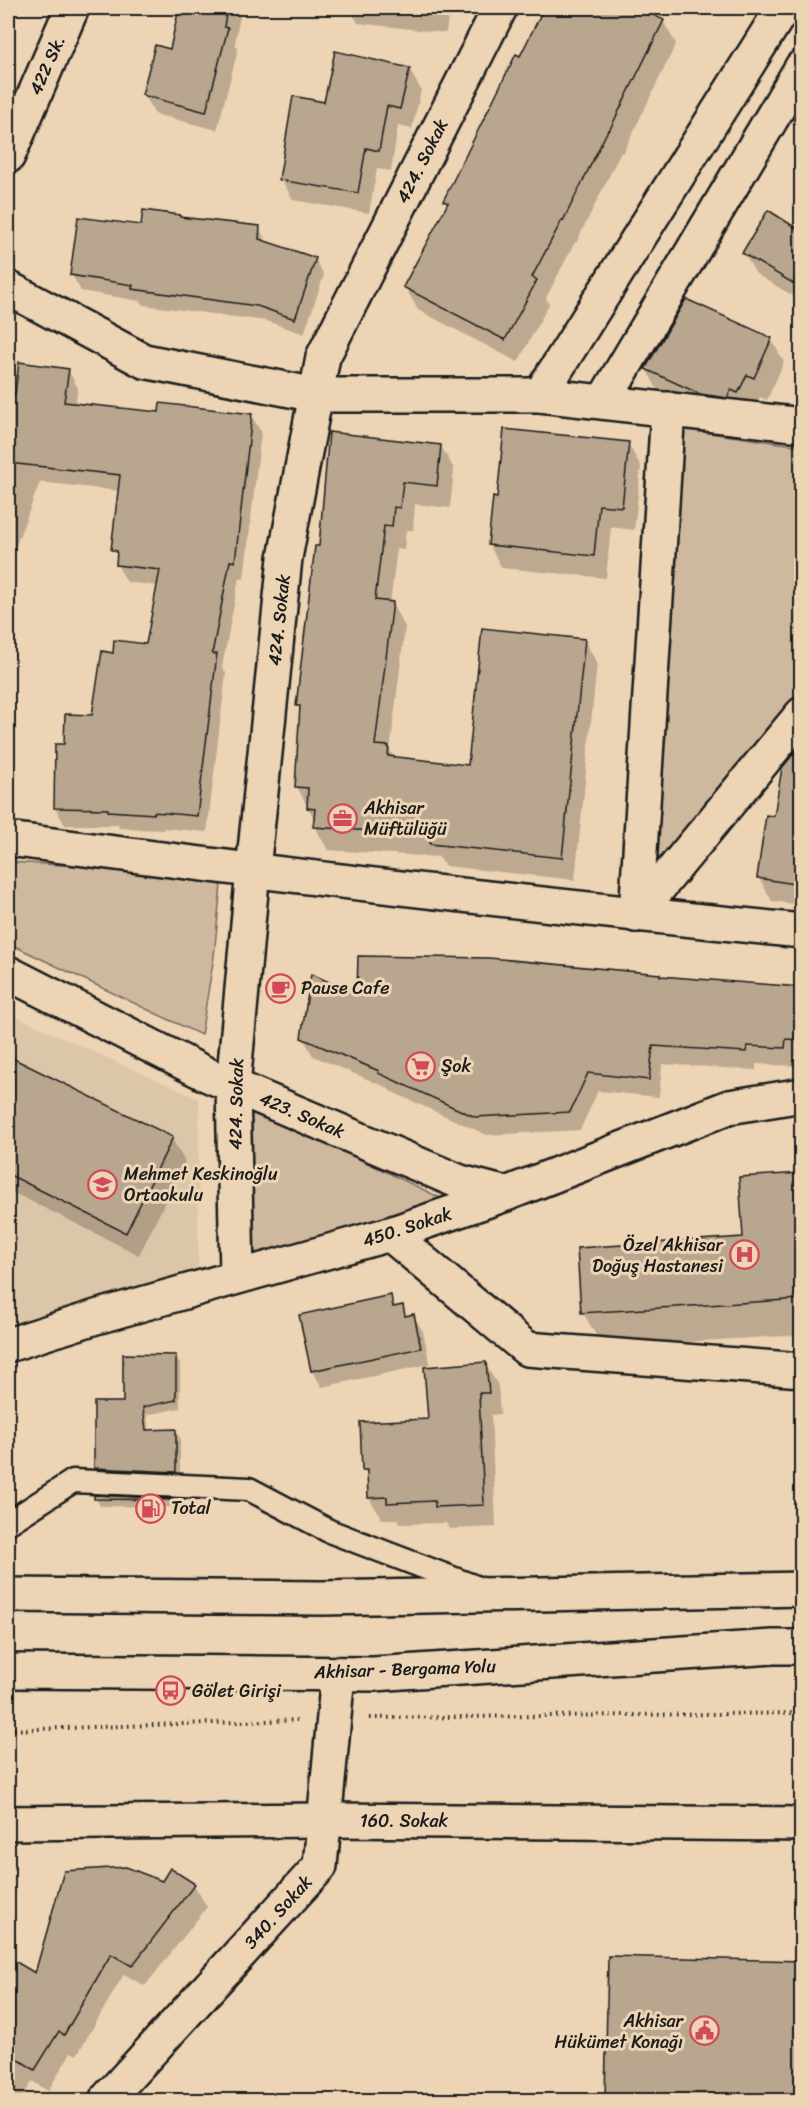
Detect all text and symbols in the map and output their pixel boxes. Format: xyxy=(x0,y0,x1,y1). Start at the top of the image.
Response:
street label: 422 Sk. xyxy=(20,30,74,100)
street label: 424. Sokak xyxy=(387,113,457,209)
street label: 424. Sokak xyxy=(258,572,300,667)
place label: Akhisar Müftülüğü xyxy=(363,792,447,845)
office icon: Akhisar Müftülüğü xyxy=(327,802,359,834)
cafe icon: Pause Cafe xyxy=(264,972,296,1004)
place label: Pause Cafe xyxy=(301,972,390,1004)
supermarket icon: Şok xyxy=(404,1050,436,1082)
place label: Şok xyxy=(441,1050,471,1082)
street label: 424. Sokak xyxy=(219,1057,253,1150)
street label: 423. Sokak xyxy=(254,1083,350,1148)
place label: Mehmet Keskinoğlu Ortaokulu xyxy=(124,1158,278,1211)
school or university icon: Mehmet Keskinoğlu Ortaokulu xyxy=(87,1168,119,1200)
street label: 450. Sokak xyxy=(358,1197,456,1256)
place label: Özel Akhisar Doğuş Hastanesi xyxy=(592,1229,725,1282)
hospital icon: Özel Akhisar Doğuş Hastanesi xyxy=(728,1239,760,1271)
fuel station icon: Total xyxy=(134,1492,166,1524)
place label: Total xyxy=(171,1492,211,1524)
street label: Akhisar - Bergama Yolu xyxy=(313,1650,497,1688)
bus stop icon: Gölet Girişi xyxy=(155,1675,187,1707)
place label: Gölet Girişi xyxy=(192,1675,282,1707)
street label: 160. Sokak xyxy=(360,1805,448,1837)
street label: 340. Sokak xyxy=(236,1867,321,1957)
place label: Akhisar Hükümet Konağı xyxy=(555,2005,685,2058)
public building icon: Akhisar Hükümet Konağı xyxy=(688,2015,720,2047)

